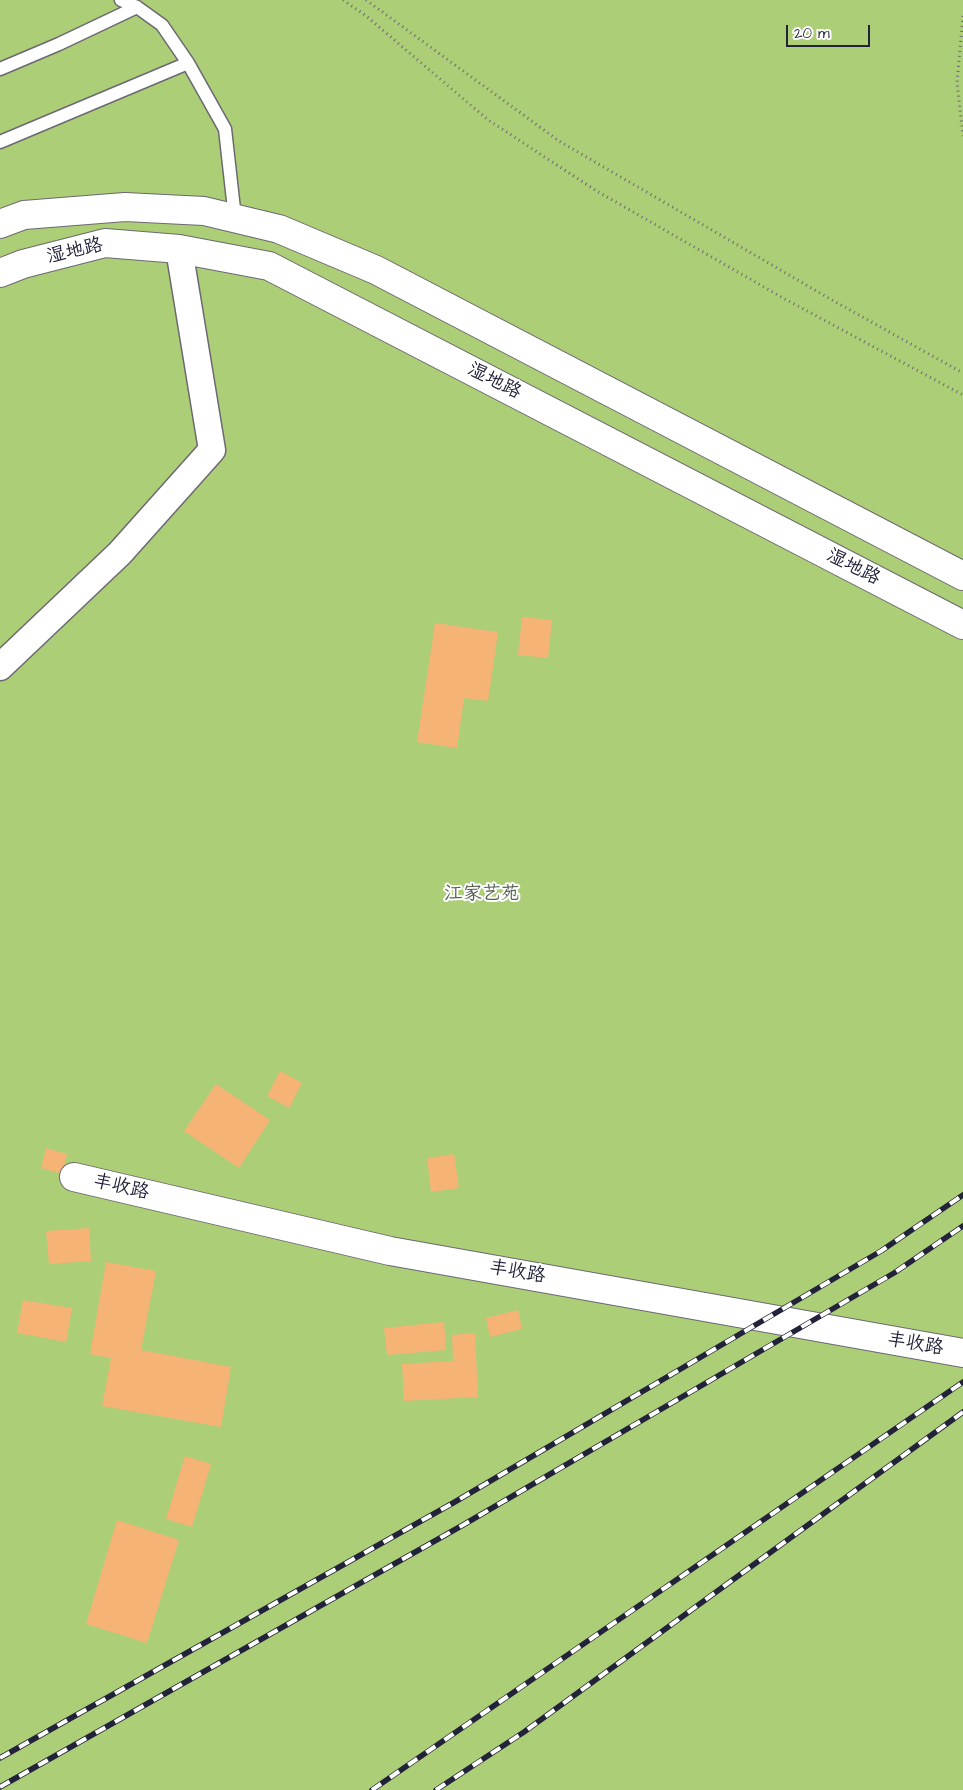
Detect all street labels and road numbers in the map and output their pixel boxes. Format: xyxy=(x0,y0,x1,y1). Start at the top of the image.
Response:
street label: 湿地路 xyxy=(45,234,105,270)
street label: 湿地路 xyxy=(463,359,525,405)
street label: 湿地路 xyxy=(822,545,884,591)
street label: 丰收路 xyxy=(91,1170,151,1206)
street label: 丰收路 xyxy=(487,1257,547,1289)
street label: 丰收路 xyxy=(885,1329,945,1361)

